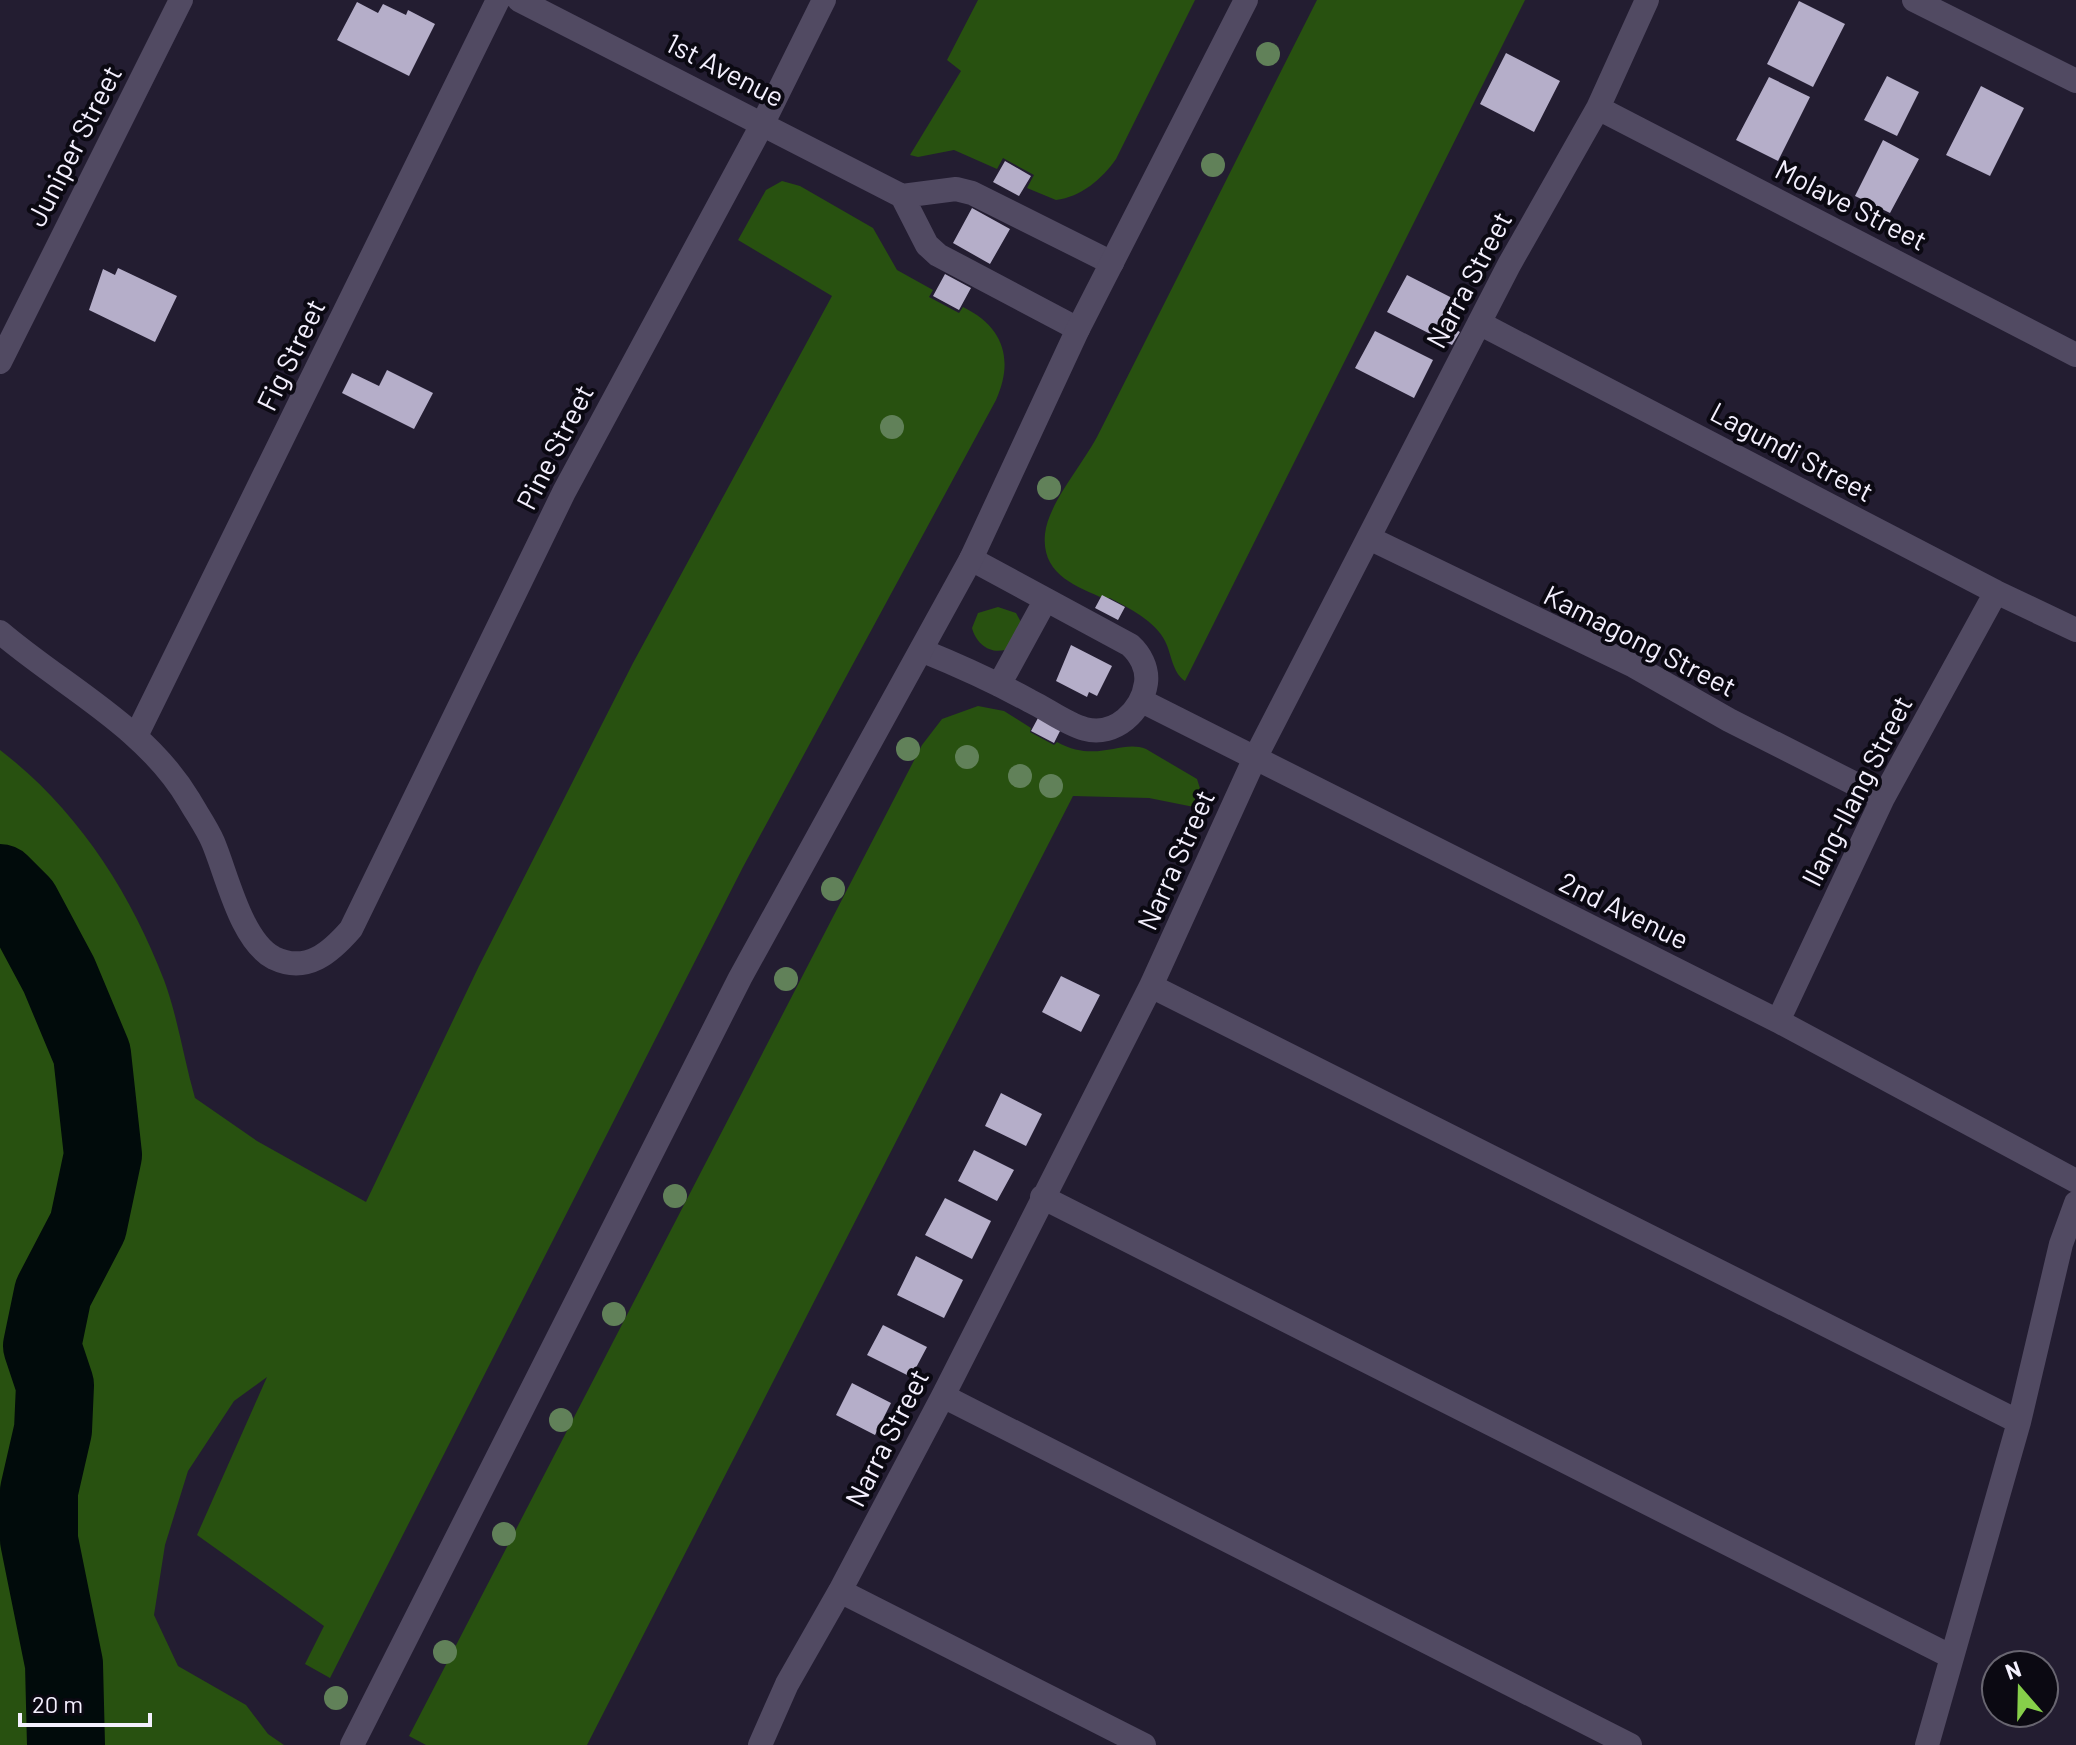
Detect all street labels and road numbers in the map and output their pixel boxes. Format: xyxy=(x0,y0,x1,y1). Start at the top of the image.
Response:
street label: 1st Avenue xyxy=(661,25,790,113)
street label: Juniper Street xyxy=(18,59,128,232)
street label: Molave Street xyxy=(1770,151,1933,257)
street label: Narra Street xyxy=(1418,205,1518,354)
street label: Fig Street xyxy=(249,293,332,416)
street label: Pine Street xyxy=(508,378,600,515)
street label: Lagundi Street xyxy=(1705,394,1880,508)
street label: Kamagong Street xyxy=(1539,577,1742,703)
street label: Ilang-Ilang Street xyxy=(1793,690,1919,891)
street label: Narra Street xyxy=(1129,784,1221,935)
street label: 2nd Avenue xyxy=(1554,864,1695,956)
street label: Narra Street xyxy=(837,1363,935,1512)

